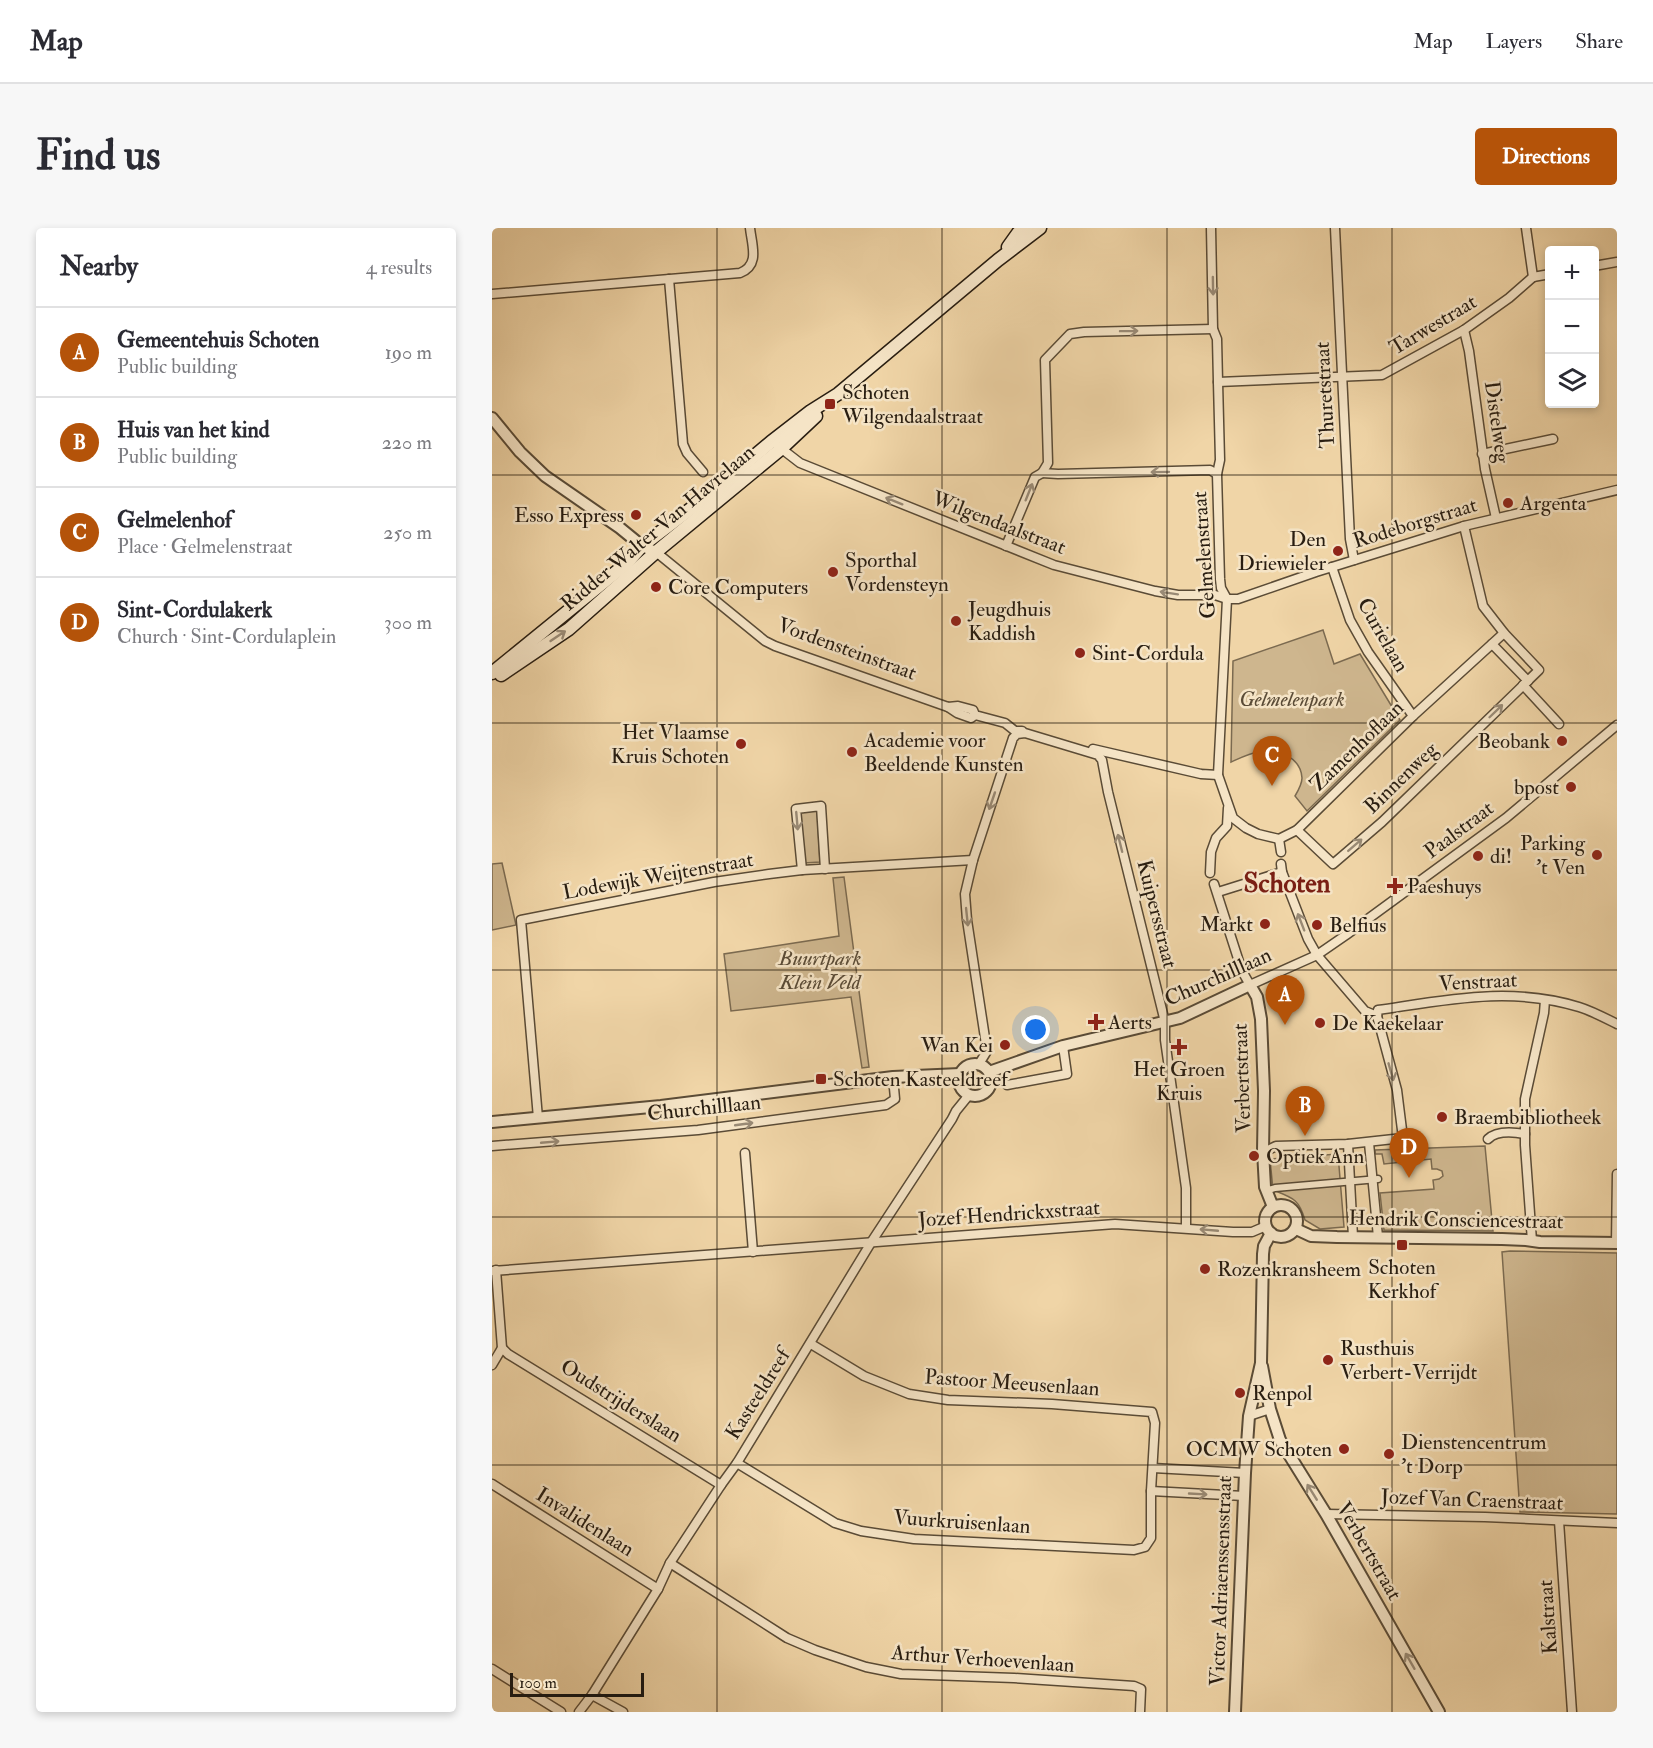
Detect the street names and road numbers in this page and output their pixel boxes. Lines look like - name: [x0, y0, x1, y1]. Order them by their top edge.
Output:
- street label: Tarwestraat: [1384, 288, 1482, 362]
- street label: Thuretstraat: [1309, 341, 1341, 449]
- street label: Distelweg: [1478, 379, 1516, 465]
- street label: Ridder Walter Van Havrelaan: [555, 439, 761, 617]
- street label: Wilgendaalstraat: [927, 485, 1070, 561]
- street label: Gelmelenstraat: [1186, 490, 1222, 620]
- street label: Rodeborgstraat: [1350, 491, 1481, 555]
- street label: Curielaan: [1351, 593, 1415, 677]
- street label: Vordensteinstraat: [774, 611, 920, 687]
- street label: Zamenhoflaan: [1304, 694, 1410, 798]
- street label: Binnenweg: [1358, 736, 1444, 820]
- street label: Paalstraat: [1419, 795, 1499, 865]
- street label: Lodewijk Weijtenstraat: [561, 846, 756, 906]
- street label: Kuipersstraat: [1130, 857, 1184, 971]
- street label: Churchilllaan: [1160, 941, 1276, 1013]
- street label: Venstraat: [1438, 966, 1518, 998]
- street label: Verbertstraat: [1227, 1023, 1257, 1133]
- street label: Churchilllaan: [646, 1089, 762, 1127]
- street label: Jozef Hendrickxstraat: [916, 1194, 1101, 1234]
- street label: Hendrik Consciencestraat: [1348, 1205, 1564, 1235]
- street label: Kasteeldreef: [719, 1341, 798, 1445]
- street label: Oudstrijderslaan: [555, 1353, 687, 1449]
- street label: Pastoor Meeusenlaan: [924, 1363, 1101, 1403]
- street label: Victor Adriaenssensstraat: [1204, 1475, 1238, 1687]
- street label: Invalidenlaan: [531, 1481, 639, 1563]
- street label: Jozef Van Craenstraat: [1379, 1483, 1564, 1517]
- street label: Verbertstraat: [1330, 1497, 1408, 1605]
- street label: Vuurkruisenlaan: [892, 1504, 1032, 1540]
- street label: Kalstraat: [1532, 1579, 1564, 1655]
- street label: Arthur Verhoevenlaan: [890, 1639, 1076, 1679]

